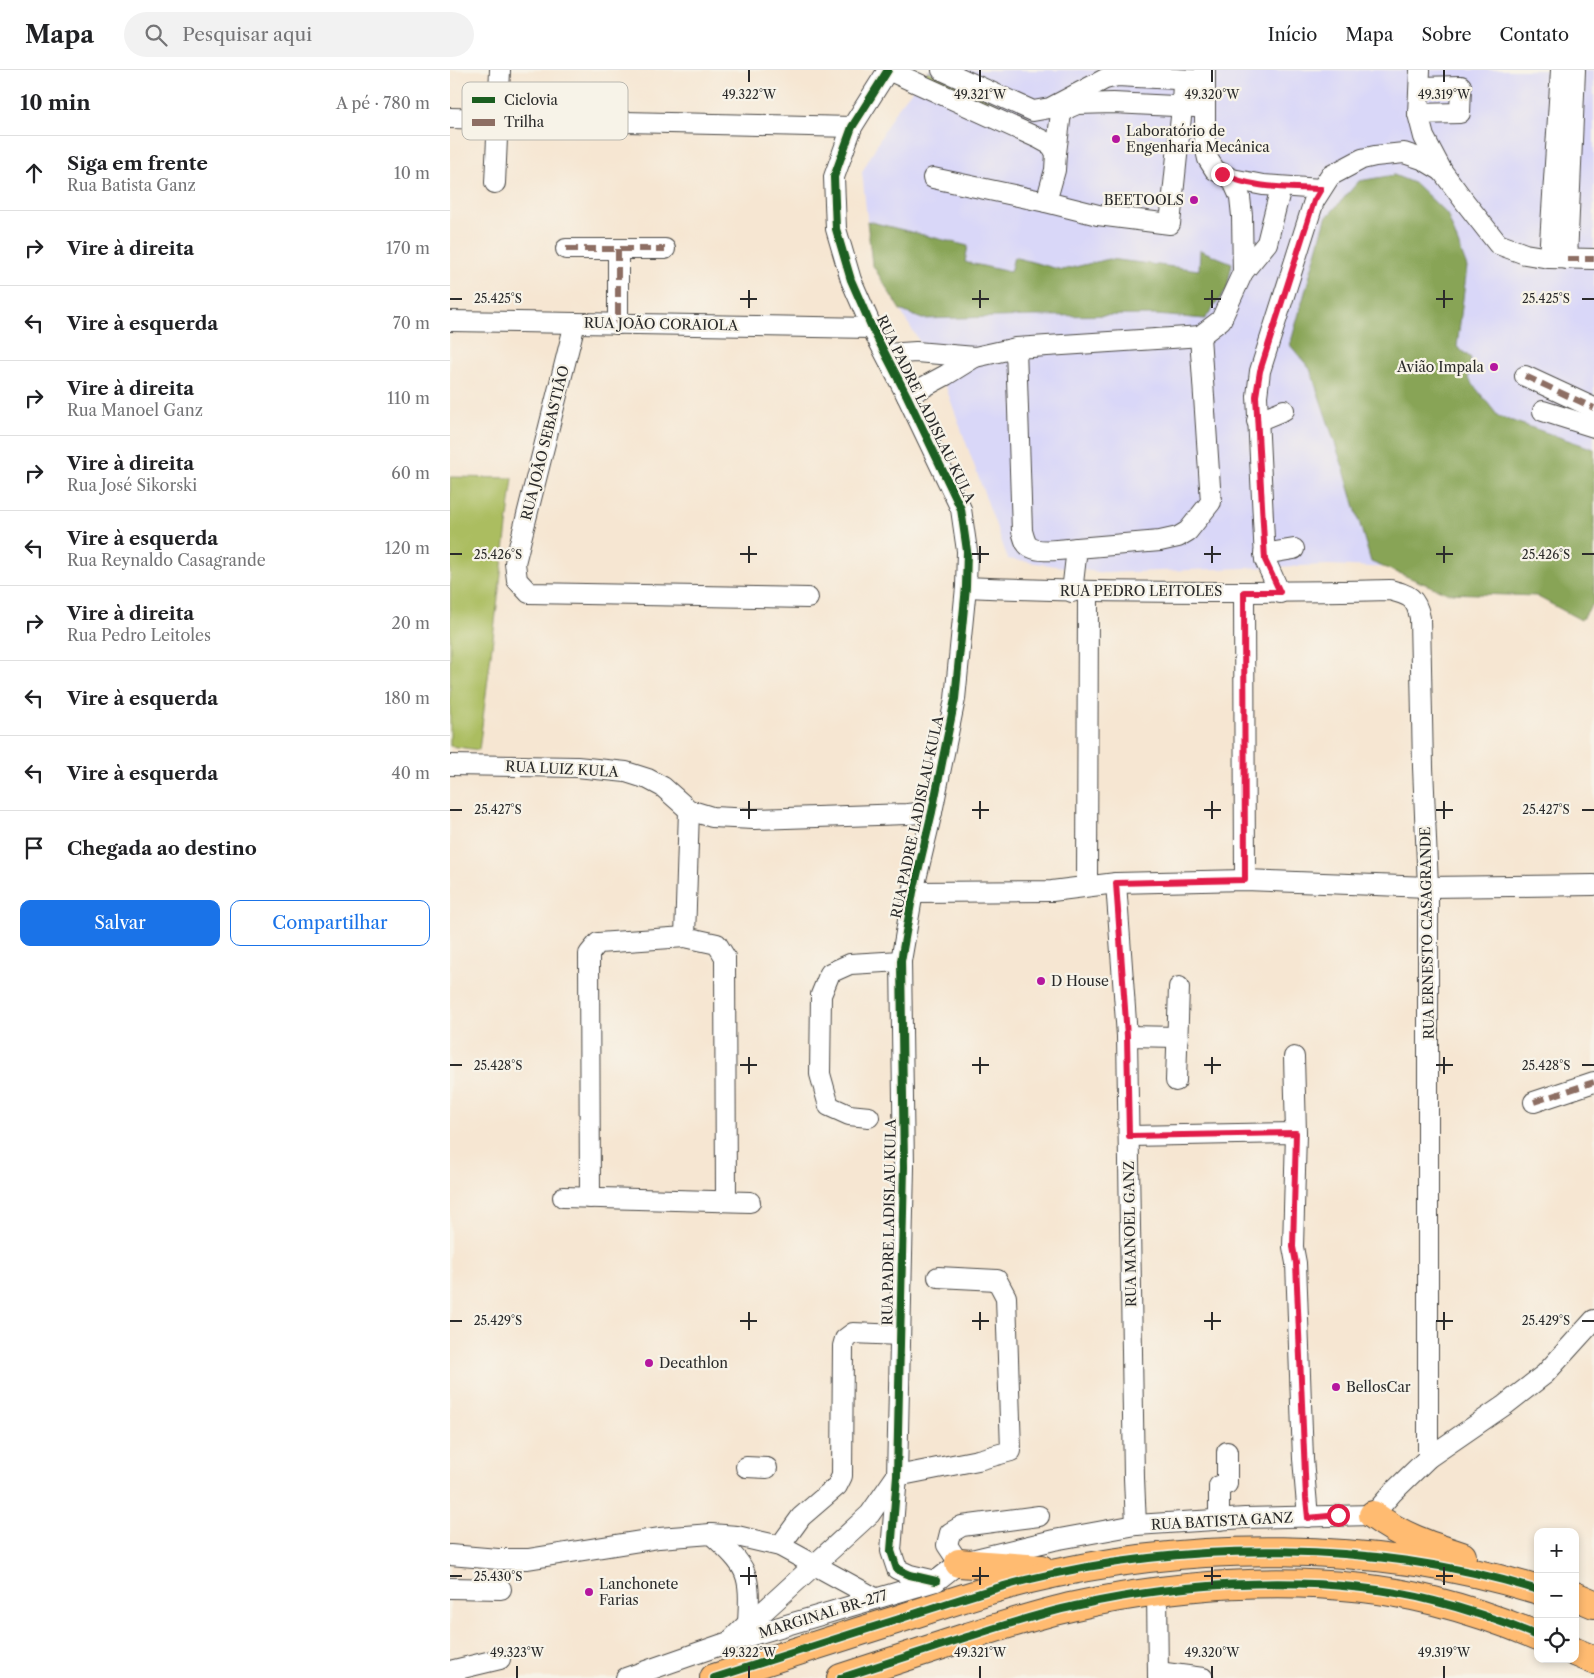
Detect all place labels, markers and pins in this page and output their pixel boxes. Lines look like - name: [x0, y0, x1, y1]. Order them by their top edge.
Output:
- place label: Laboratório de Engenharia Mecânica: [1126, 122, 1270, 156]
- marker: Laboratório de Engenharia Mecânica: [1110, 133, 1122, 145]
- place label: BEETOOLS: [1104, 191, 1184, 209]
- marker: BEETOOLS: [1188, 194, 1200, 206]
- place label: Avião Impala: [1396, 358, 1485, 376]
- marker: Avião Impala: [1488, 361, 1500, 373]
- place label: D House: [1051, 972, 1109, 990]
- marker: D House: [1035, 975, 1047, 987]
- place label: Decathlon: [659, 1354, 728, 1372]
- marker: Decathlon: [643, 1357, 655, 1369]
- place label: BellosCar: [1346, 1378, 1411, 1396]
- marker: BellosCar: [1330, 1381, 1342, 1393]
- place label: Lanchonete Farias: [599, 1575, 679, 1609]
- marker: Lanchonete Farias: [583, 1586, 595, 1598]

